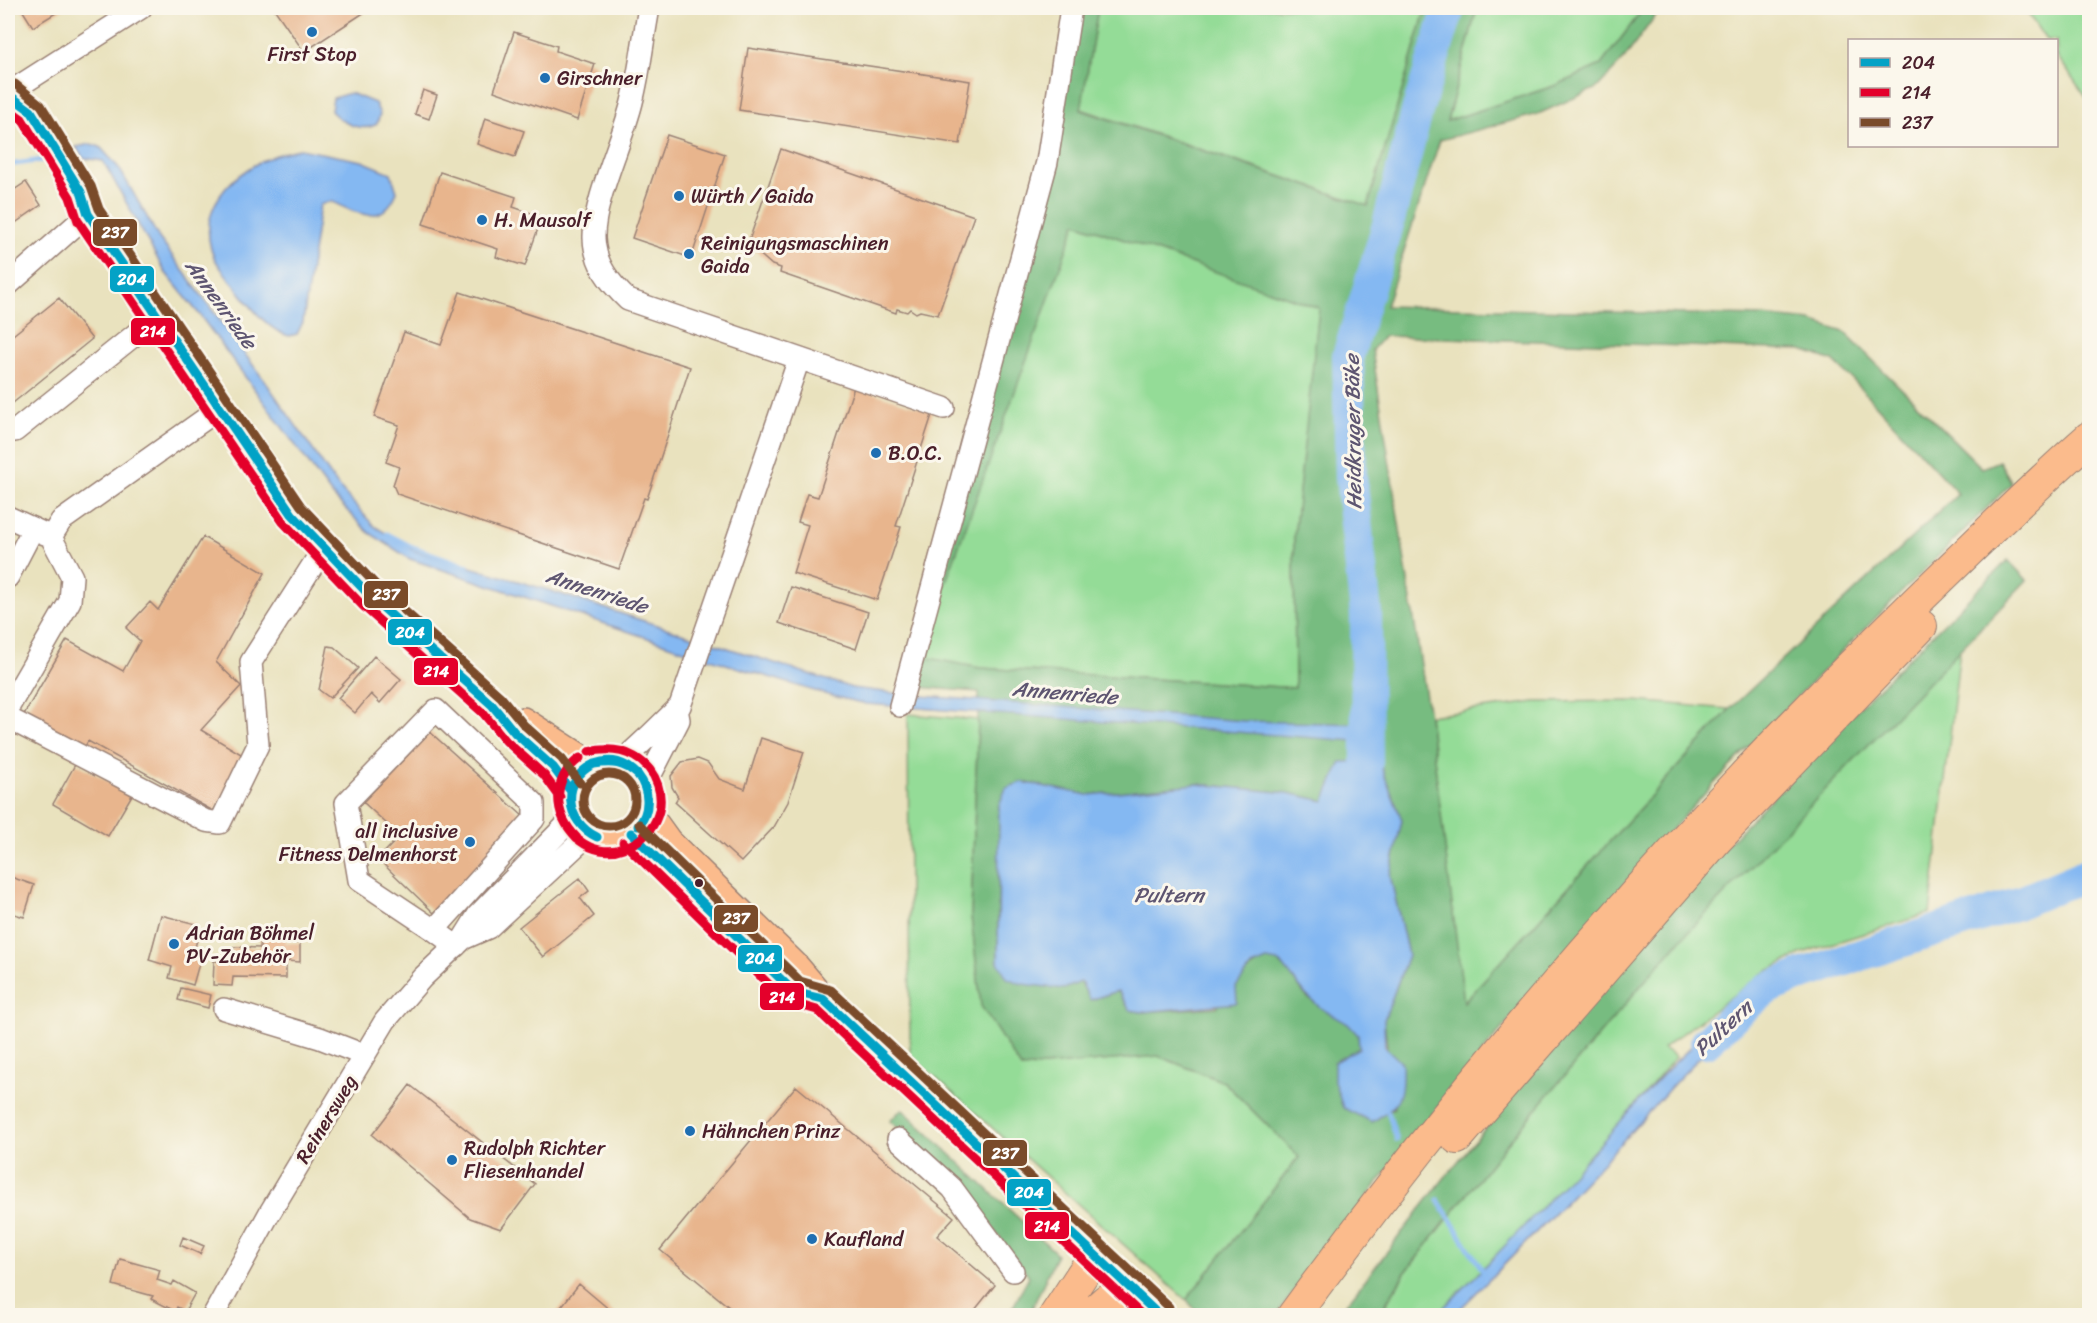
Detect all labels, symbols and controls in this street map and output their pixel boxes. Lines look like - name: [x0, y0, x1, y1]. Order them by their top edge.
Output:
- marker: First Stop: [305, 25, 319, 39]
- place label: First Stop: [267, 37, 357, 72]
- legend: [1848, 39, 2058, 147]
- text: 204: [1902, 47, 1935, 79]
- place label: Girschner: [557, 61, 643, 96]
- marker: Girschner: [538, 71, 552, 85]
- text: 214: [1902, 77, 1931, 109]
- text: 237: [1902, 107, 1934, 139]
- place label: Würth / Gaida: [691, 179, 813, 214]
- marker: Würth / Gaida: [672, 189, 686, 203]
- place label: H. Mausolf: [494, 203, 593, 238]
- marker: H. Mausolf: [475, 213, 489, 227]
- line badge: 237: [92, 218, 138, 247]
- text: 237: [100, 218, 130, 247]
- place label: Reinigungsmaschinen Gaida: [701, 226, 889, 284]
- marker: Reinigungsmaschinen Gaida: [682, 247, 696, 261]
- water label: Annenriede: [174, 250, 269, 359]
- line badge: 204: [109, 265, 155, 293]
- text: 204: [116, 265, 147, 294]
- line badge: 214: [130, 317, 176, 346]
- text: 214: [139, 317, 166, 346]
- water label: Heidkruger Bäke: [1333, 352, 1373, 510]
- place label: B.O.C.: [888, 436, 943, 471]
- marker: B.O.C.: [869, 446, 883, 460]
- water label: Annenriede: [540, 556, 655, 626]
- line badge: 237: [363, 580, 409, 609]
- text: 237: [371, 580, 401, 609]
- line badge: 204: [387, 618, 433, 646]
- text: 204: [394, 618, 425, 647]
- line badge: 214: [413, 657, 459, 686]
- text: 214: [422, 657, 449, 686]
- water label: Annenriede: [1010, 669, 1121, 717]
- place label: all inclusive Fitness Delmenhorst: [279, 814, 458, 872]
- marker: all inclusive Fitness Delmenhorst: [463, 835, 477, 849]
- water label: Pultern: [1134, 876, 1207, 914]
- unlabelled marker: [693, 877, 705, 889]
- line badge: 237: [713, 904, 759, 933]
- text: 237: [721, 904, 751, 933]
- place label: Adrian Böhmel PV-Zubehör: [185, 916, 314, 974]
- marker: Adrian Böhmel PV-Zubehör: [167, 937, 181, 951]
- line badge: 204: [737, 944, 783, 973]
- text: 204: [744, 944, 775, 973]
- line badge: 214: [759, 982, 805, 1011]
- text: 214: [768, 983, 795, 1012]
- water label: Pultern: [1684, 988, 1763, 1066]
- street label: Reinersweg: [286, 1068, 367, 1171]
- place label: Hähnchen Prinz: [702, 1114, 841, 1149]
- marker: Hähnchen Prinz: [683, 1124, 697, 1138]
- place label: Rudolph Richter Fliesenhandel: [464, 1131, 607, 1189]
- line badge: 237: [982, 1139, 1028, 1167]
- text: 237: [990, 1139, 1020, 1168]
- marker: Rudolph Richter Fliesenhandel: [445, 1153, 459, 1167]
- line badge: 204: [1006, 1178, 1052, 1207]
- text: 204: [1013, 1178, 1044, 1207]
- line badge: 214: [1024, 1211, 1070, 1240]
- text: 214: [1033, 1212, 1060, 1241]
- place label: Kaufland: [824, 1222, 904, 1257]
- marker: Kaufland: [805, 1232, 819, 1246]

